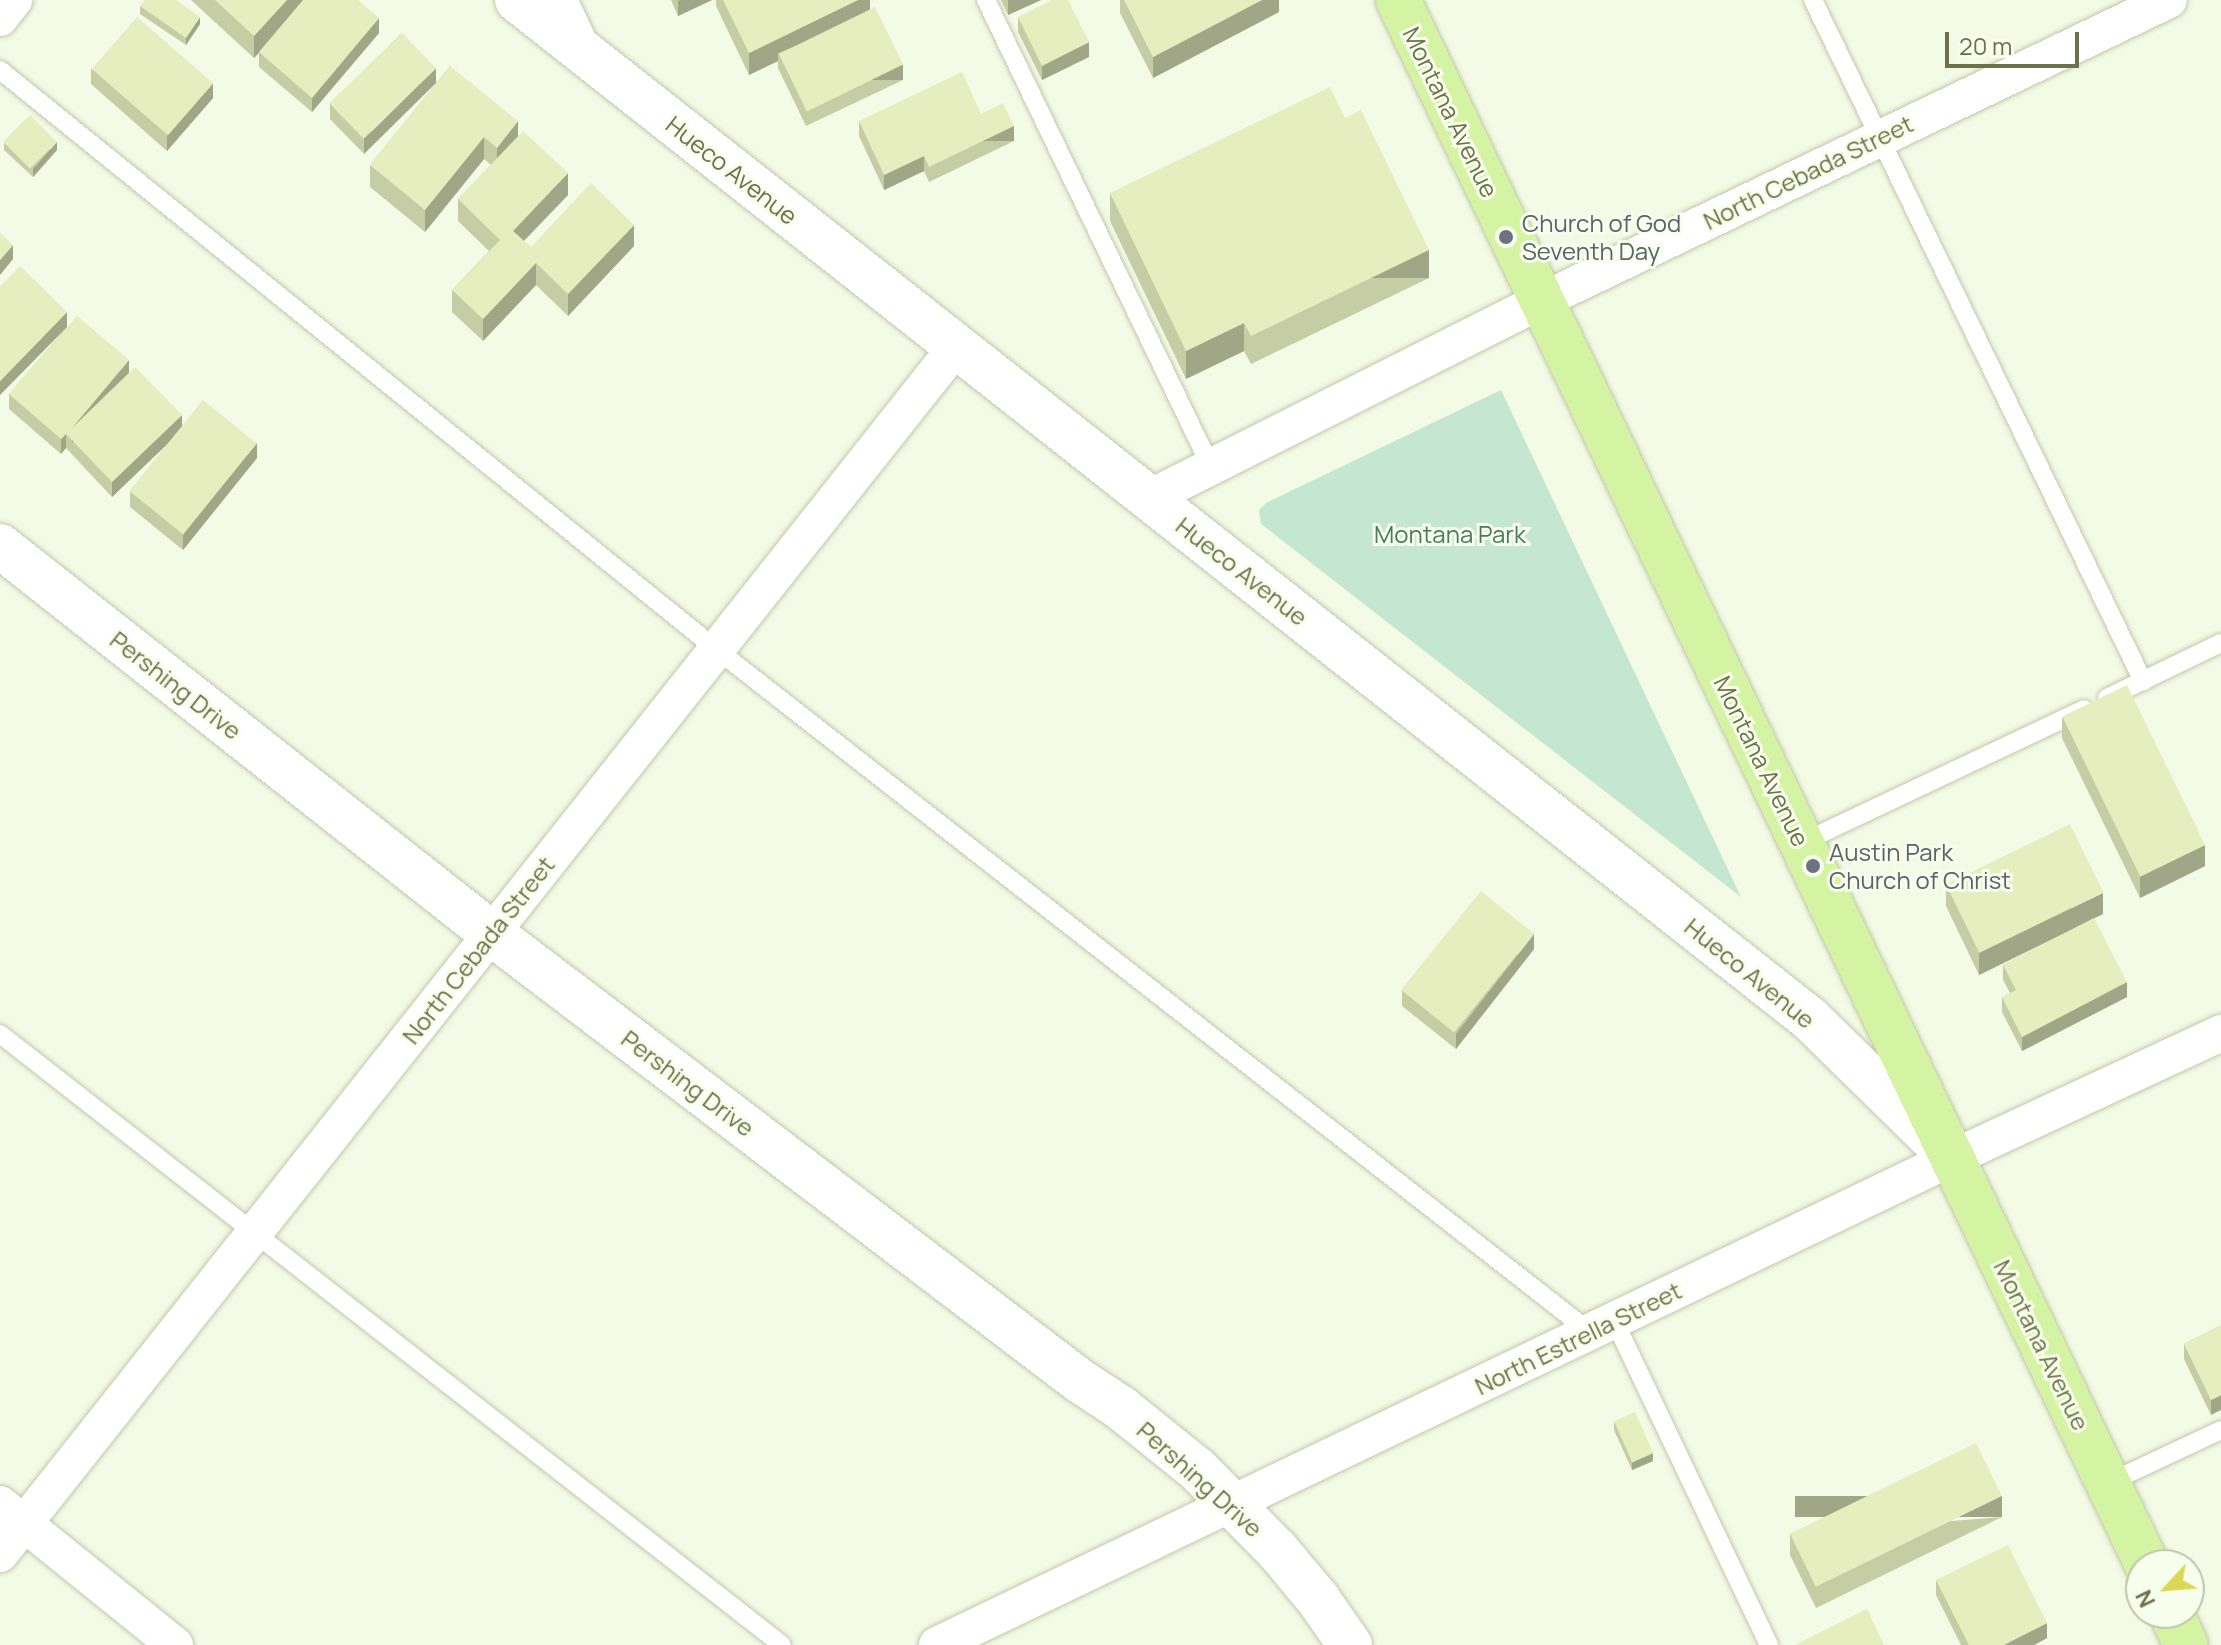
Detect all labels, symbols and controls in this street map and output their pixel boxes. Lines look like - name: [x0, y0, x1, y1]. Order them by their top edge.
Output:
- scale bar: [1949, 16, 2083, 66]
- street label: Montana Avenue: [1397, 22, 1505, 202]
- text: 20 m: [1959, 29, 2012, 62]
- street label: North Cebada Street: [1699, 109, 1917, 235]
- street label: Hueco Avenue: [661, 110, 803, 230]
- place label: Church of God Seventh Day: [1522, 209, 1681, 265]
- marker: Church of God Seventh Day: [1497, 228, 1515, 246]
- street label: Hueco Avenue: [1171, 511, 1313, 631]
- park label: Montana Park: [1374, 520, 1526, 548]
- street label: Pershing Drive: [105, 625, 247, 745]
- street label: Montana Avenue: [1708, 671, 1816, 851]
- place label: Austin Park Church of Christ: [1829, 838, 2011, 894]
- street label: North Cebada Street: [396, 851, 560, 1049]
- marker: Austin Park Church of Christ: [1804, 857, 1822, 875]
- street label: Hueco Avenue: [1679, 912, 1821, 1034]
- street label: Pershing Drive: [616, 1024, 760, 1142]
- street label: Montana Avenue: [1988, 1255, 2096, 1435]
- street label: North Estrella Street: [1470, 1275, 1686, 1401]
- street label: Pershing Drive: [1131, 1415, 1269, 1543]
- north arrow: [2125, 1549, 2205, 1629]
- text: N: [2128, 1585, 2162, 1612]

